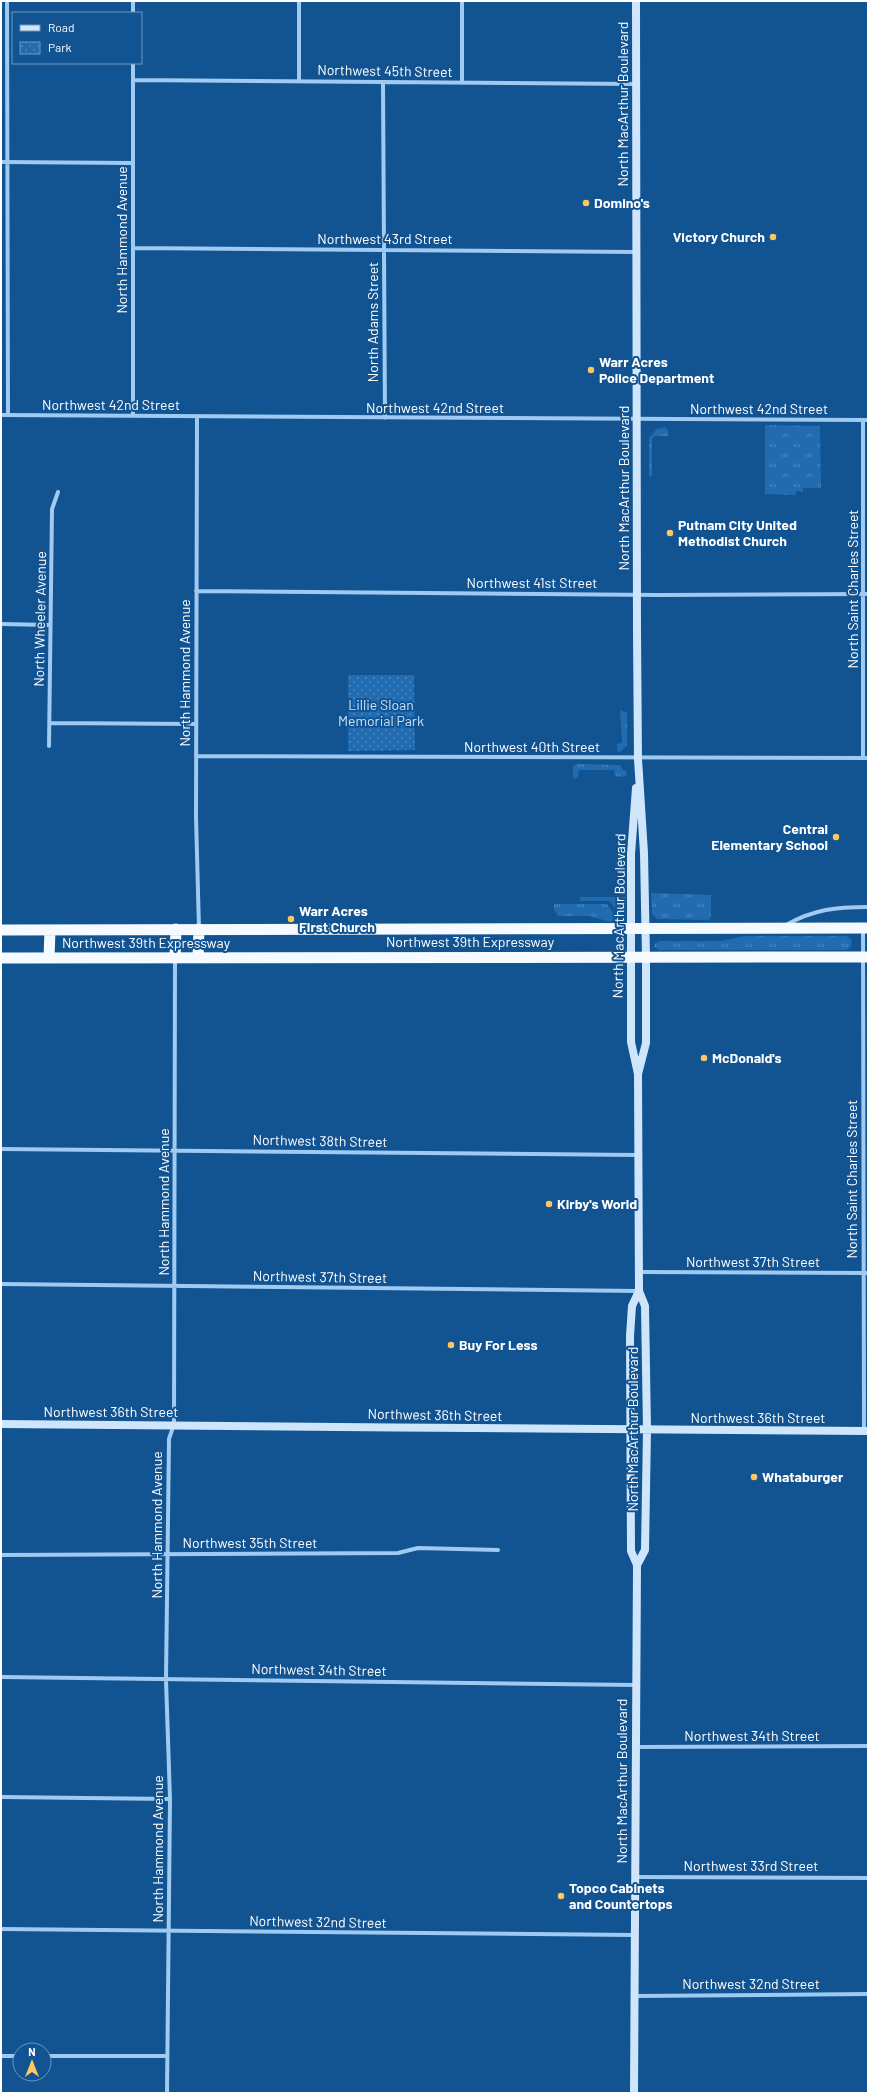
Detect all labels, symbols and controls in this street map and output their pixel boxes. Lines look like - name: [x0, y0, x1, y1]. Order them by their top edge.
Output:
- legend: [12, 12, 142, 64]
- text: Road: [48, 20, 75, 34]
- street label: North MacArthur Boulevard: [614, 22, 631, 186]
- text: Park: [48, 40, 72, 54]
- street label: Northwest 45th Street: [317, 61, 453, 80]
- street label: North Hammond Avenue: [113, 166, 130, 314]
- place label: Domino's: [594, 194, 650, 211]
- marker: Domino's: [581, 198, 591, 208]
- place label: Victory Church: [673, 228, 765, 245]
- street label: Northwest 43rd Street: [317, 230, 453, 247]
- marker: Victory Church: [768, 232, 778, 242]
- street label: North Adams Street: [364, 262, 381, 382]
- place label: Warr Acres Police Department: [599, 353, 714, 386]
- marker: Warr Acres Police Department: [586, 365, 596, 375]
- street label: Northwest 42nd Street: [42, 396, 180, 413]
- street label: Northwest 42nd Street: [366, 399, 504, 416]
- street label: Northwest 42nd Street: [690, 400, 828, 417]
- street label: North MacArthur Boulevard: [615, 406, 632, 570]
- street label: North Saint Charles Street: [844, 510, 861, 668]
- place label: Putnam City United Methodist Church: [678, 516, 797, 549]
- marker: Putnam City United Methodist Church: [665, 528, 675, 538]
- street label: North Wheeler Avenue: [30, 551, 49, 687]
- street label: Northwest 41st Street: [467, 574, 597, 591]
- street label: North Hammond Avenue: [176, 599, 193, 747]
- park label: Lillie Sloan Memorial Park: [338, 696, 424, 729]
- street label: Northwest 40th Street: [464, 738, 600, 755]
- place label: Central Elementary School: [711, 820, 828, 853]
- marker: Central Elementary School: [831, 832, 841, 842]
- street label: North MacArthur Boulevard: [609, 833, 628, 999]
- place label: Warr Acres First Church: [299, 902, 375, 935]
- marker: Warr Acres First Church: [286, 914, 296, 924]
- street label: Northwest 39th Expressway: [386, 933, 555, 950]
- street label: Northwest 39th Expressway: [62, 934, 231, 951]
- place label: McDonald's: [712, 1049, 781, 1066]
- marker: McDonald's: [699, 1053, 709, 1063]
- street label: North Saint Charles Street: [843, 1100, 860, 1258]
- street label: North Hammond Avenue: [155, 1128, 172, 1276]
- street label: Northwest 38th Street: [252, 1131, 388, 1150]
- place label: Kirby's World: [557, 1195, 637, 1212]
- marker: Kirby's World: [544, 1199, 554, 1209]
- street label: Northwest 37th Street: [686, 1253, 820, 1270]
- street label: Northwest 37th Street: [253, 1267, 387, 1286]
- place label: Buy For Less: [459, 1336, 538, 1353]
- marker: Buy For Less: [446, 1340, 456, 1350]
- street label: North MacArthur Boulevard: [624, 1347, 641, 1511]
- street label: Northwest 36th Street: [44, 1403, 178, 1420]
- street label: Northwest 36th Street: [367, 1405, 503, 1424]
- street label: Northwest 36th Street: [691, 1409, 825, 1426]
- street label: North Hammond Avenue: [148, 1451, 165, 1599]
- place label: Whataburger: [762, 1468, 844, 1485]
- marker: Whataburger: [749, 1472, 759, 1482]
- street label: Northwest 35th Street: [183, 1534, 317, 1551]
- street label: Northwest 34th Street: [251, 1660, 387, 1679]
- street label: North MacArthur Boulevard: [613, 1699, 630, 1863]
- street label: Northwest 34th Street: [684, 1727, 820, 1744]
- street label: North Hammond Avenue: [149, 1775, 166, 1923]
- street label: Northwest 33rd Street: [684, 1857, 818, 1874]
- place label: Topco Cabinets and Countertops: [569, 1879, 673, 1912]
- marker: Topco Cabinets and Countertops: [556, 1891, 566, 1901]
- street label: Northwest 32nd Street: [249, 1912, 387, 1931]
- street label: Northwest 32nd Street: [682, 1975, 820, 1992]
- north arrow: [12, 2042, 52, 2082]
- text: N: [28, 2045, 36, 2058]

